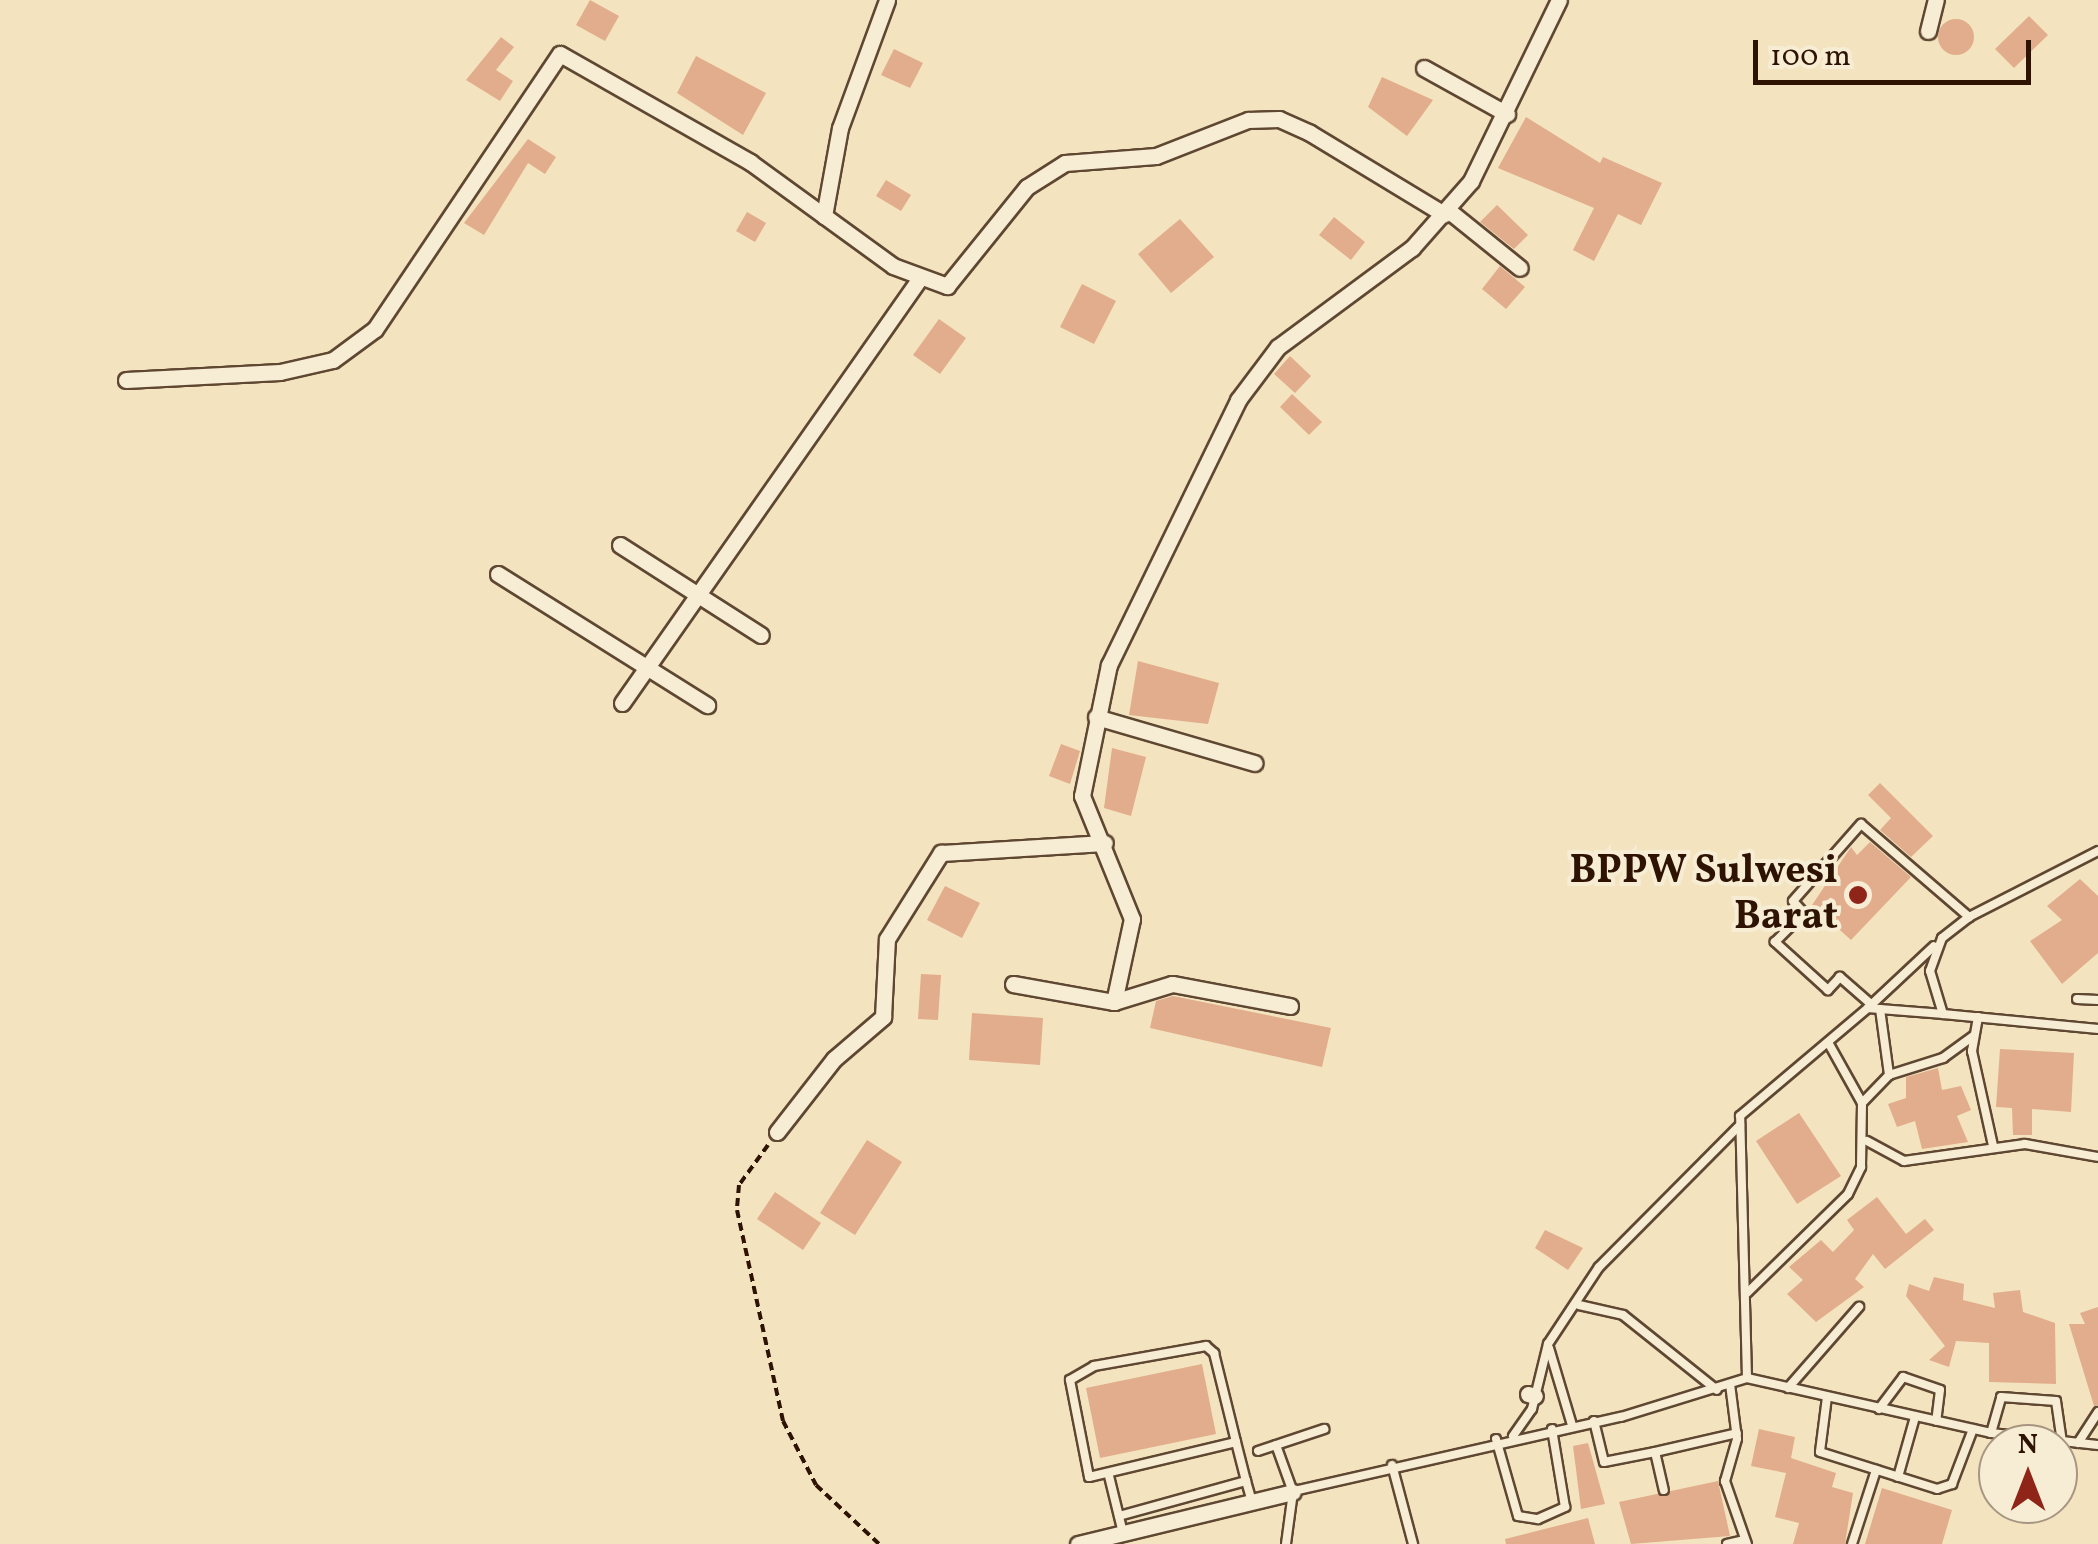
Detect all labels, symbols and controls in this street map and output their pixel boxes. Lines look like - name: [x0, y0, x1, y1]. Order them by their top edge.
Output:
- scale bar: [1758, 20, 2036, 82]
- text: 100 m: [1770, 36, 1851, 78]
- place label: BPPW Sulwesi Barat: [1569, 848, 1838, 942]
- marker: BPPW Sulwesi Barat: [1847, 884, 1869, 906]
- north arrow: [1978, 1424, 2078, 1524]
- text: N: [2018, 1426, 2038, 1465]

